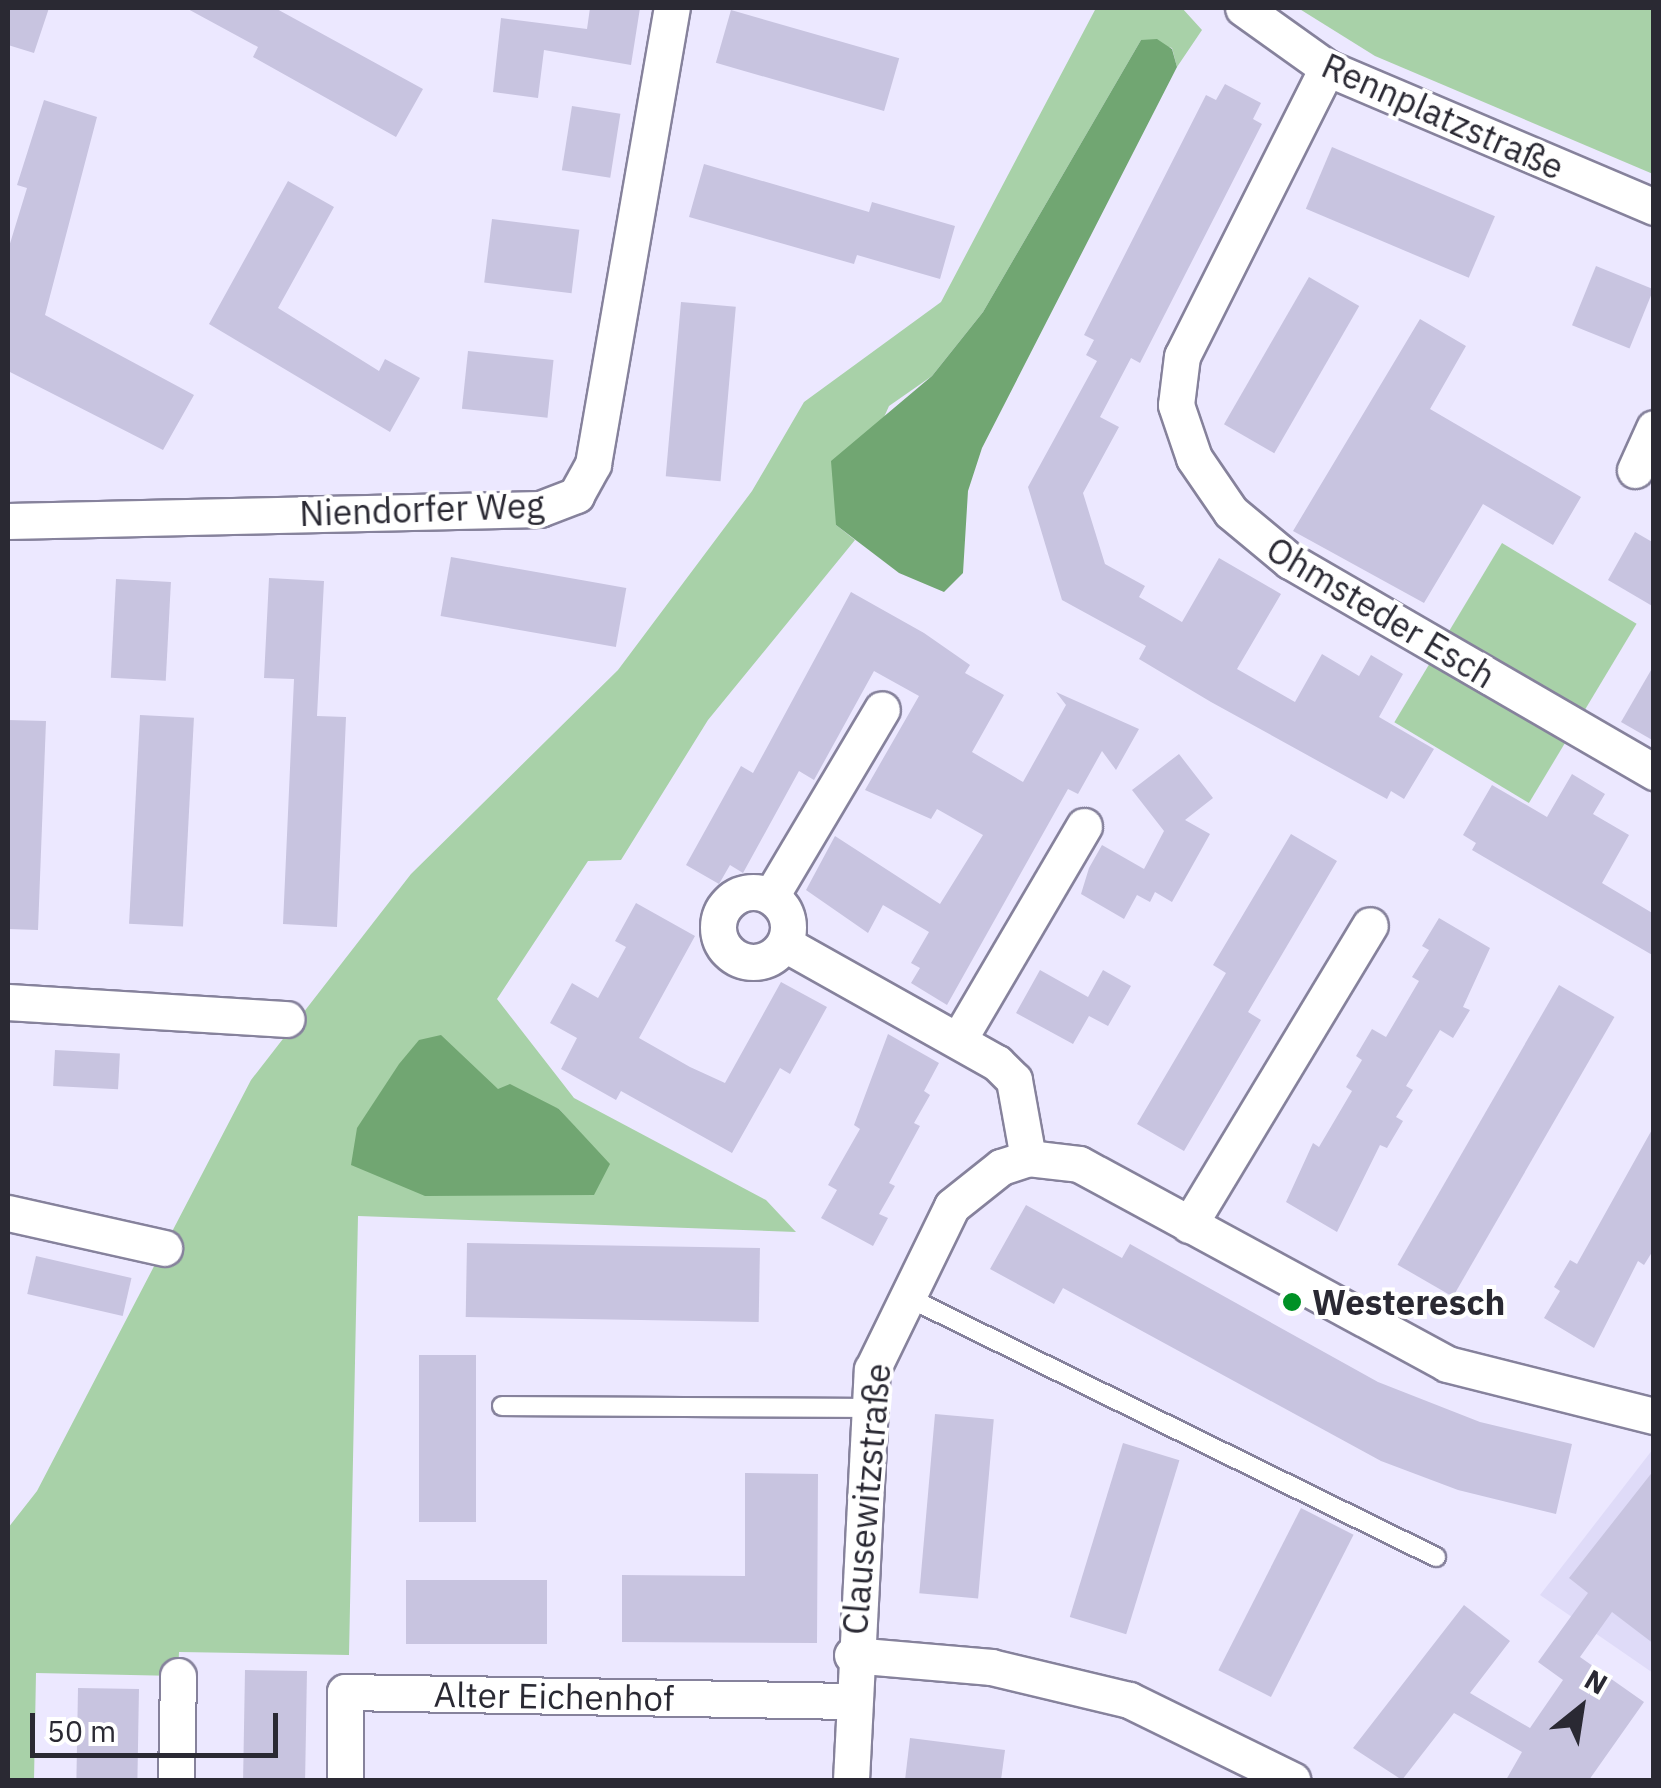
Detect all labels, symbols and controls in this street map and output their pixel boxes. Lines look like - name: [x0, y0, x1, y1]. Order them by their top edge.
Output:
- street label: Rennplatzstraße: [1316, 44, 1570, 188]
- street label: Niendorfer Weg: [299, 484, 545, 534]
- street label: Ohmsteder Esch: [1259, 527, 1503, 697]
- place label: Westeresch: [1312, 1281, 1505, 1323]
- marker: Westeresch: [1281, 1291, 1303, 1313]
- street label: Clausewitzstraße: [833, 1362, 899, 1636]
- north arrow: [1531, 1658, 1631, 1758]
- text: N: [1578, 1660, 1614, 1703]
- street label: Alter Eichenhof: [433, 1673, 675, 1719]
- scale bar: [35, 1693, 282, 1755]
- text: 50 m: [47, 1711, 116, 1750]

